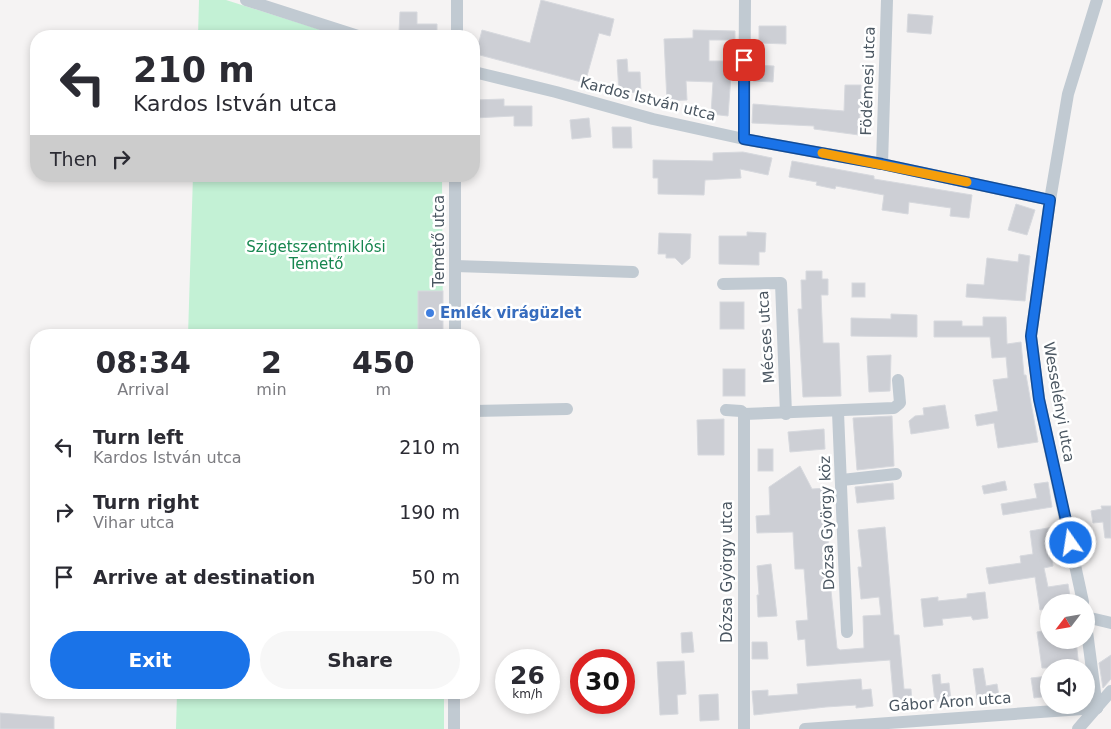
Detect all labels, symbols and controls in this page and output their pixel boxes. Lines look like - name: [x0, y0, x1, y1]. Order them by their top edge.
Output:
- street label: Födémesi utca: [857, 26, 879, 136]
- pin: [723, 39, 765, 81]
- icon: arrive: [730, 46, 758, 74]
- icon: left: [50, 50, 115, 115]
- text: 210 m: [133, 50, 255, 90]
- street label: Kardos István utca: [578, 73, 718, 125]
- text: Kardos István utca: [133, 91, 337, 116]
- icon: right: [107, 145, 135, 173]
- text: Then: [50, 148, 97, 170]
- street label: Temető utca: [430, 195, 448, 288]
- park label: Szigetszentmiklósi Temető: [246, 238, 386, 273]
- street label: Mécses utca: [754, 290, 778, 384]
- place label: Emlék virágüzlet: [440, 304, 581, 322]
- marker: Emlék virágüzlet: [424, 307, 436, 319]
- street label: Wesselényi utca: [1040, 341, 1078, 463]
- text: 08:34: [95, 345, 191, 380]
- text: 2: [261, 345, 282, 380]
- text: 450: [352, 345, 415, 380]
- text: Arrival: [117, 380, 169, 399]
- text: min: [256, 380, 287, 399]
- text: m: [375, 380, 391, 399]
- text: Turn left: [93, 426, 184, 448]
- icon: left: [50, 433, 78, 461]
- text: 210 m: [399, 436, 460, 458]
- text: Kardos István utca: [93, 448, 242, 467]
- street label: Dózsa György köz: [816, 455, 838, 590]
- text: Turn right: [93, 491, 199, 513]
- icon: right: [50, 498, 78, 526]
- text: 190 m: [399, 501, 460, 523]
- street label: Dózsa György utca: [718, 501, 736, 643]
- text: Vihar utca: [93, 513, 175, 532]
- position arrow: [1044, 516, 1096, 568]
- icon: arrive: [50, 563, 78, 591]
- text: Arrive at destination: [93, 566, 315, 588]
- text: 50 m: [411, 566, 460, 588]
- north arrow: [1040, 594, 1095, 649]
- map controls: [1040, 594, 1095, 714]
- button: Exit: [50, 631, 250, 689]
- button: Share: [260, 631, 460, 689]
- speed limit sign: 30: [570, 649, 635, 714]
- button: sound: [1040, 659, 1095, 714]
- text: 26: [510, 661, 545, 690]
- text: km/h: [512, 687, 543, 701]
- street label: Gábor Áron utca: [888, 688, 1012, 715]

